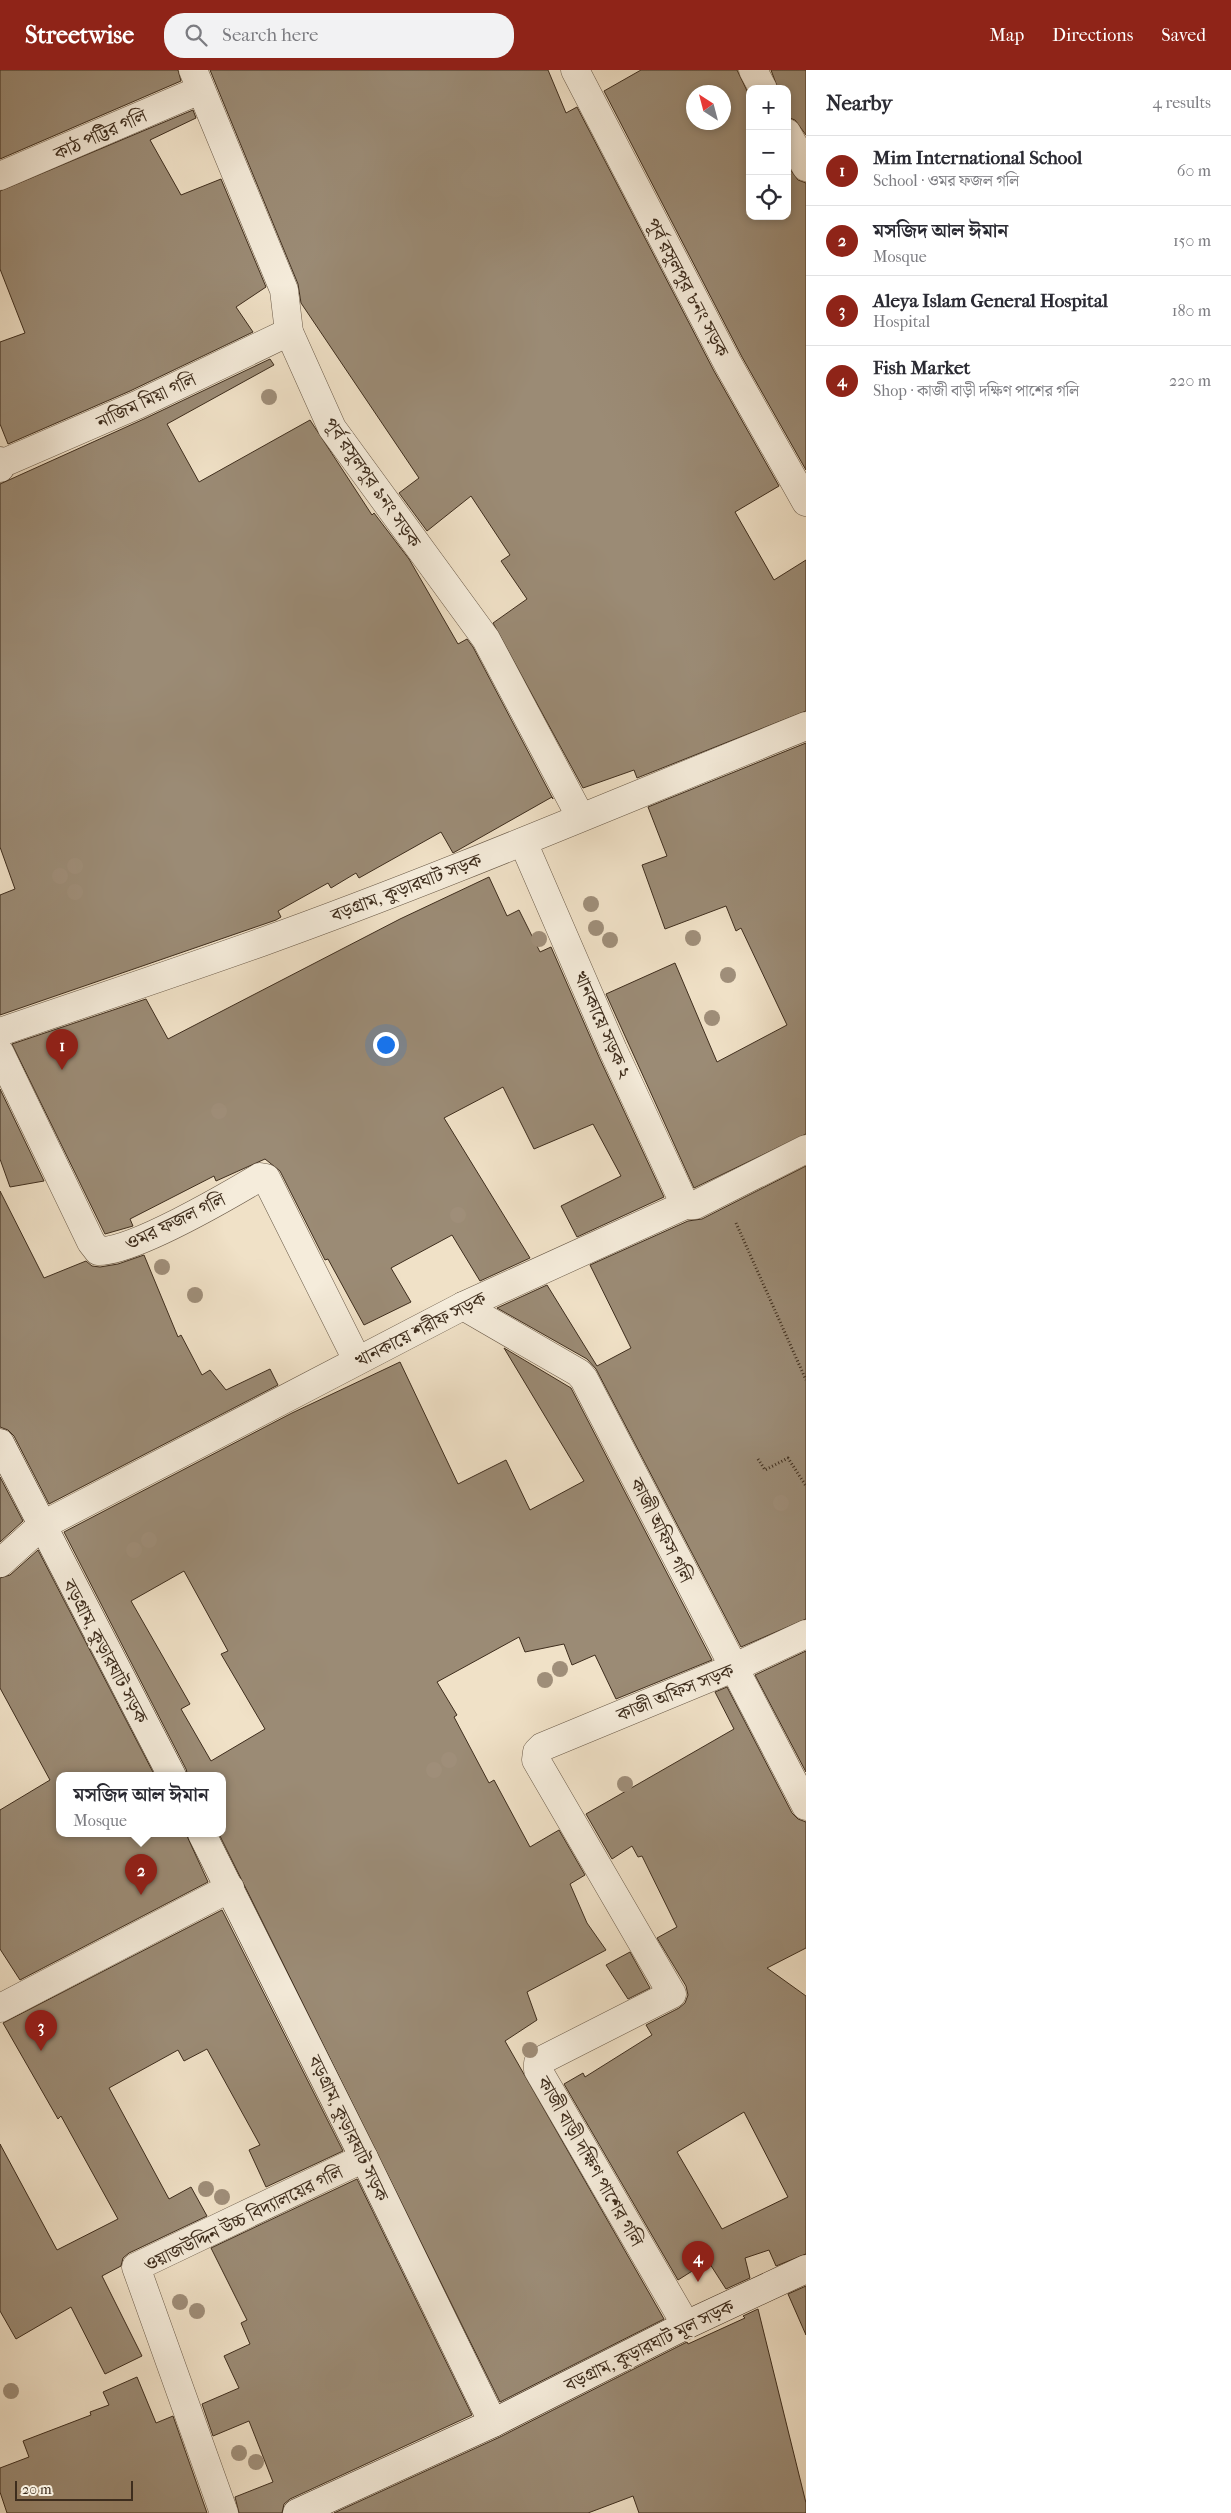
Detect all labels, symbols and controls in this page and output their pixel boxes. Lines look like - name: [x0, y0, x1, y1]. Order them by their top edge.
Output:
- search box: [164, 13, 514, 58]
- text: Streetwise: [25, 21, 134, 49]
- icon: search: [182, 21, 210, 49]
- text: Search here: [222, 24, 318, 46]
- text: Map: [990, 25, 1024, 46]
- text: Directions: [1052, 25, 1133, 46]
- text: Saved: [1161, 25, 1206, 46]
- north arrow: [686, 85, 731, 130]
- map controls: [746, 85, 791, 220]
- button: +: [746, 85, 791, 130]
- text: Nearby: [826, 91, 892, 115]
- text: 4 results: [1153, 93, 1211, 112]
- street label: কাঠ পট্টির গলি: [49, 103, 151, 166]
- button: −: [746, 130, 791, 175]
- text: Mim International School: [873, 147, 1082, 169]
- text: 1: [839, 161, 845, 180]
- text: 60 m: [1177, 161, 1211, 180]
- text: School · ওমর ফজল গলি: [873, 171, 1019, 190]
- button: locate: [746, 175, 791, 220]
- street label: পূর্ব রসুলপুর ৮নং সড়ক: [641, 214, 733, 361]
- text: মসজিদ আল ঈমান: [873, 220, 1008, 242]
- text: 2: [838, 231, 846, 250]
- text: 150 m: [1173, 231, 1211, 250]
- text: Mosque: [873, 247, 927, 266]
- text: Aleya Islam General Hospital: [873, 290, 1108, 312]
- text: 3: [839, 301, 845, 320]
- text: 180 m: [1172, 301, 1211, 320]
- text: Hospital: [873, 312, 930, 331]
- text: Fish Market: [873, 357, 970, 379]
- street label: নাজিম মিয়া গলি: [92, 367, 201, 434]
- text: 4: [837, 371, 847, 390]
- text: 220 m: [1169, 371, 1211, 390]
- text: Shop · কাজী বাড়ী দক্ষিণ পাশের গলি: [873, 381, 1079, 400]
- street label: পূর্ব রসুলপুর ৯নং সড়ক: [319, 413, 426, 552]
- street label: বড়গ্রাম, কুড়ারঘাট সড়ক: [327, 848, 486, 928]
- street label: খানকায়ে সড়ক ২: [569, 968, 636, 1082]
- pin: 1: [46, 1029, 78, 1070]
- your location: [373, 1032, 399, 1058]
- street label: ওমর ফজল গলি: [121, 1187, 230, 1256]
- street label: খানকায়ে শরীফ সড়ক: [351, 1286, 490, 1372]
- street label: কাজী অফিস গলি: [625, 1473, 698, 1588]
- street label: বড়গ্রাম, কুড়ারঘাট সড়ক: [57, 1575, 153, 1728]
- street label: কাজী অফিস সড়ক: [612, 1658, 738, 1727]
- popup: [56, 1772, 226, 1837]
- text: মসজিদ আল ঈমান: [73, 1784, 209, 1806]
- text: Mosque: [73, 1811, 127, 1830]
- pin: 2: [125, 1854, 157, 1895]
- pin: 3: [25, 2010, 57, 2051]
- street label: বড়গ্রাম, কুড়ারঘাট সড়ক: [302, 2051, 394, 2206]
- street label: কাজী বাড়ী দক্ষিণ পাশের গলি: [532, 2071, 649, 2251]
- street label: ওয়াজউদ্দিন উচ্চ বিদ্যালয়ের গলি: [140, 2160, 348, 2277]
- pin: 4: [682, 2241, 714, 2282]
- street label: বড়গ্রাম, কুড়ারঘাট মূল সড়ক: [560, 2294, 738, 2397]
- scale bar: [15, 2478, 132, 2501]
- text: 20 m: [22, 2481, 52, 2498]

